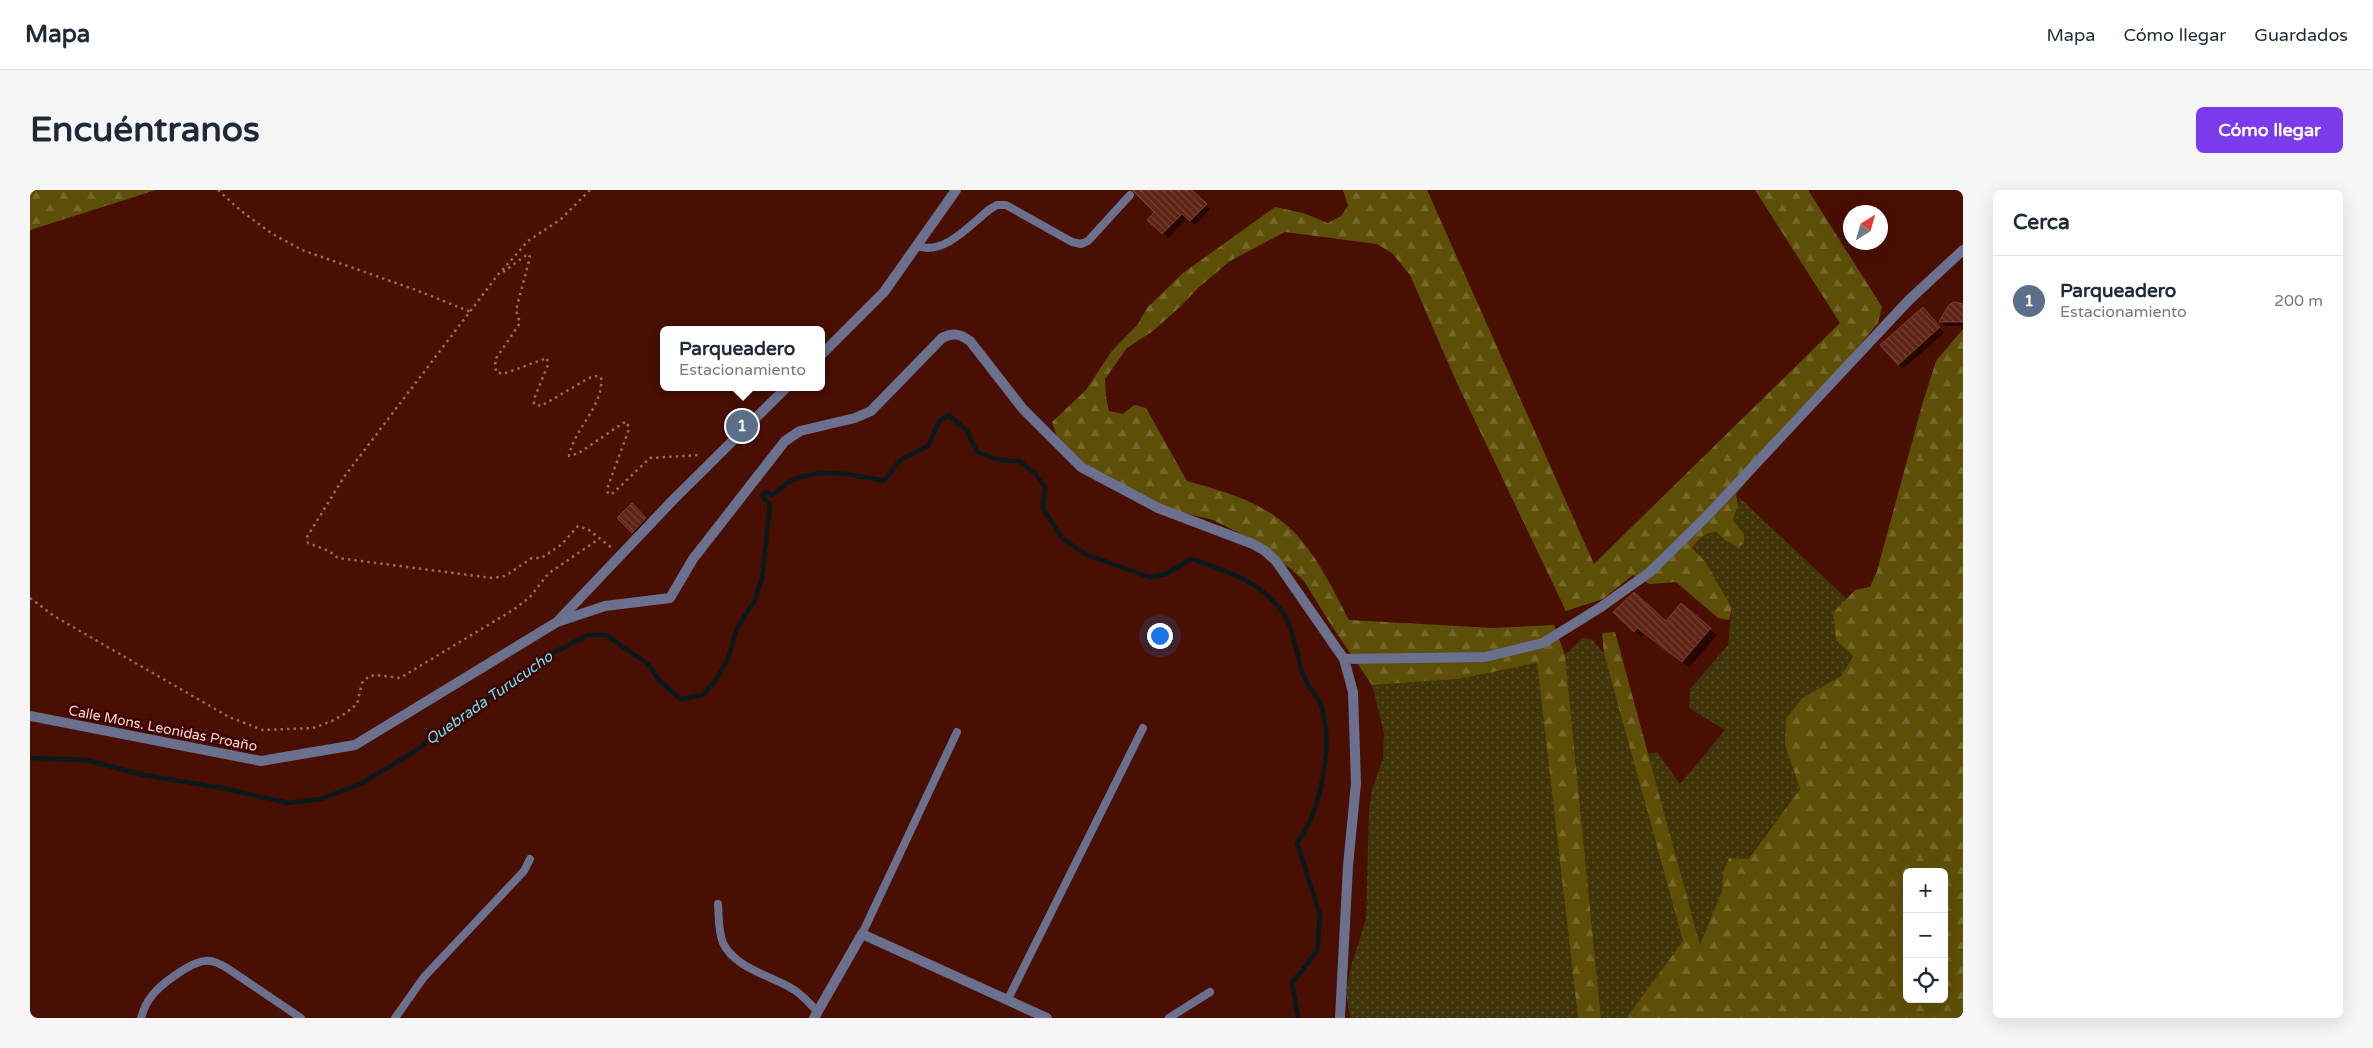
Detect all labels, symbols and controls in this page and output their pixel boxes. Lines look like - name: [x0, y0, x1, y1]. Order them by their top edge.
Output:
- text: Mapa: [25, 20, 90, 49]
- text: Mapa: [2046, 24, 2095, 46]
- text: Cómo llegar: [2123, 24, 2226, 46]
- text: Guardados: [2254, 24, 2348, 46]
- button: Cómo llegar: [2196, 107, 2343, 153]
- text: Encuéntranos: [30, 109, 260, 151]
- north arrow: [1843, 205, 1888, 250]
- text: Cerca: [2013, 210, 2070, 235]
- text: Parqueadero: [2060, 280, 2176, 302]
- text: 1: [2024, 291, 2034, 311]
- text: 200 m: [2274, 291, 2323, 311]
- text: Estacionamiento: [2060, 302, 2187, 322]
- popup: [660, 326, 825, 391]
- text: Parqueadero: [679, 338, 795, 360]
- text: Estacionamiento: [679, 360, 806, 380]
- pin: 1: [726, 407, 758, 445]
- your location: [1147, 623, 1173, 649]
- water label: Quebrada Turucucho: [422, 647, 557, 749]
- street label: Calle Mons. Leonidas Proaño: [67, 702, 259, 755]
- map controls: [1903, 868, 1948, 1003]
- button: +: [1903, 868, 1948, 913]
- button: −: [1903, 913, 1948, 958]
- button: locate: [1903, 958, 1948, 1003]

